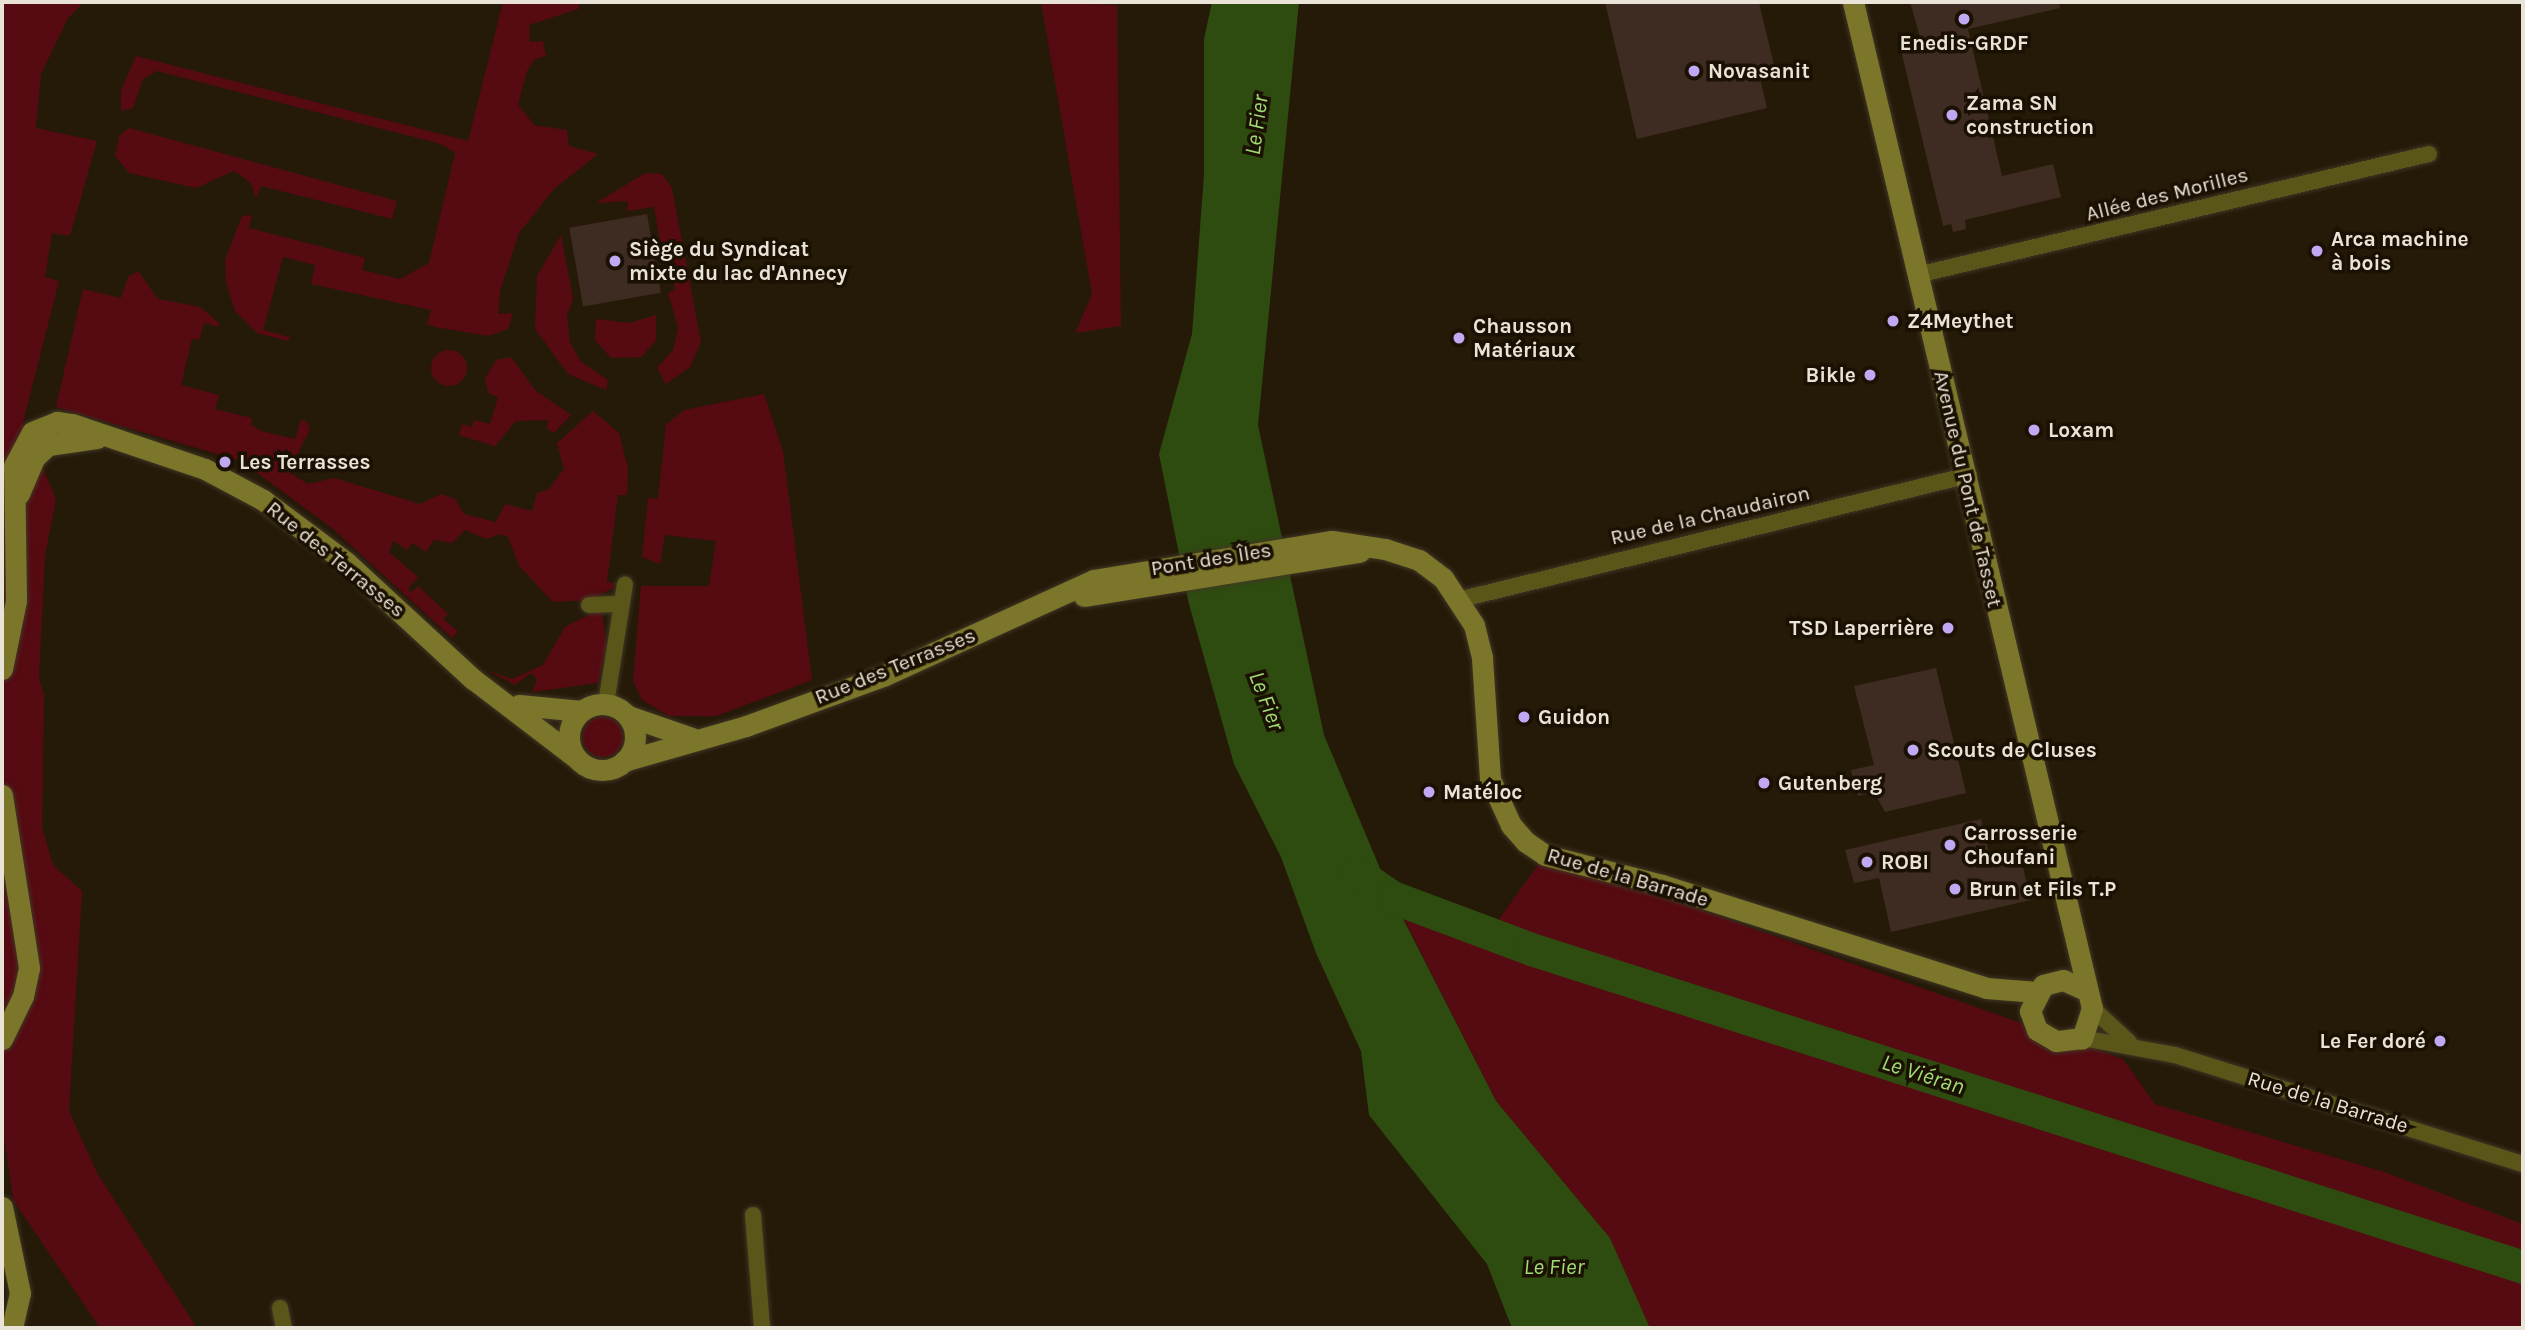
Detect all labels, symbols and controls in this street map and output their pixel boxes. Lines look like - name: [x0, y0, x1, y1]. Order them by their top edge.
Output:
- marker: Enedis-GRDF: [1956, 11, 1972, 27]
- place label: Enedis-GRDF: [1900, 30, 2028, 56]
- place label: Novasanit: [1708, 58, 1810, 84]
- marker: Novasanit: [1686, 63, 1702, 79]
- place label: Zama SN construction: [1966, 90, 2094, 140]
- water label: Le Fier: [1239, 93, 1275, 157]
- marker: Zama SN construction: [1944, 107, 1960, 123]
- street label: Allée des Morilles: [2083, 162, 2251, 226]
- place label: Arca machine à bois: [2331, 226, 2469, 276]
- place label: Siège du Syndicat mixte du lac d'Annecy: [629, 236, 847, 286]
- marker: Arca machine à bois: [2309, 243, 2325, 259]
- marker: Siège du Syndicat mixte du lac d'Annecy: [607, 253, 623, 269]
- place label: Z4Meythet: [1907, 308, 2014, 334]
- place label: Chausson Matériaux: [1473, 313, 1575, 363]
- marker: Z4Meythet: [1885, 313, 1901, 329]
- marker: Chausson Matériaux: [1451, 330, 1467, 346]
- place label: Bikle: [1806, 362, 1856, 388]
- marker: Bikle: [1862, 367, 1878, 383]
- street label: Avenue du Pont de Tasset: [1928, 368, 2008, 610]
- place label: Loxam: [2048, 417, 2114, 443]
- marker: Loxam: [2026, 422, 2042, 438]
- place label: Les Terrasses: [239, 449, 371, 475]
- marker: Les Terrasses: [217, 454, 233, 470]
- street label: Rue de la Chaudairon: [1608, 480, 1812, 550]
- street label: Rue des Terrasses: [262, 495, 410, 623]
- street label: Pont des Îles: [1149, 537, 1273, 581]
- place label: TSD Laperrière: [1789, 615, 1934, 641]
- marker: TSD Laperrière: [1940, 620, 1956, 636]
- street label: Rue des Terrasses: [811, 622, 979, 710]
- water label: Le Fier: [1242, 668, 1290, 734]
- place label: Guidon: [1538, 704, 1610, 730]
- marker: Guidon: [1516, 709, 1532, 725]
- place label: Scouts de Cluses: [1927, 737, 2097, 763]
- marker: Scouts de Cluses: [1905, 742, 1921, 758]
- place label: Gutenberg: [1778, 770, 1882, 796]
- marker: Gutenberg: [1756, 775, 1772, 791]
- place label: Matéloc: [1443, 779, 1522, 805]
- marker: Matéloc: [1421, 784, 1437, 800]
- place label: Carrosserie Choufani: [1964, 820, 2078, 870]
- marker: Carrosserie Choufani: [1942, 837, 1958, 853]
- street label: Rue de la Barrade: [1544, 842, 1712, 912]
- place label: ROBI: [1881, 849, 1929, 875]
- marker: ROBI: [1859, 854, 1875, 870]
- place label: Brun et Fils T.P: [1969, 876, 2116, 902]
- marker: Brun et Fils T.P: [1947, 881, 1963, 897]
- place label: Le Fer doré: [2320, 1028, 2426, 1054]
- marker: Le Fer doré: [2432, 1033, 2448, 1049]
- water label: Le Viéran: [1878, 1049, 1968, 1101]
- street label: Rue de la Barrade: [2245, 1066, 2411, 1138]
- water label: Le Fier: [1524, 1253, 1584, 1281]

